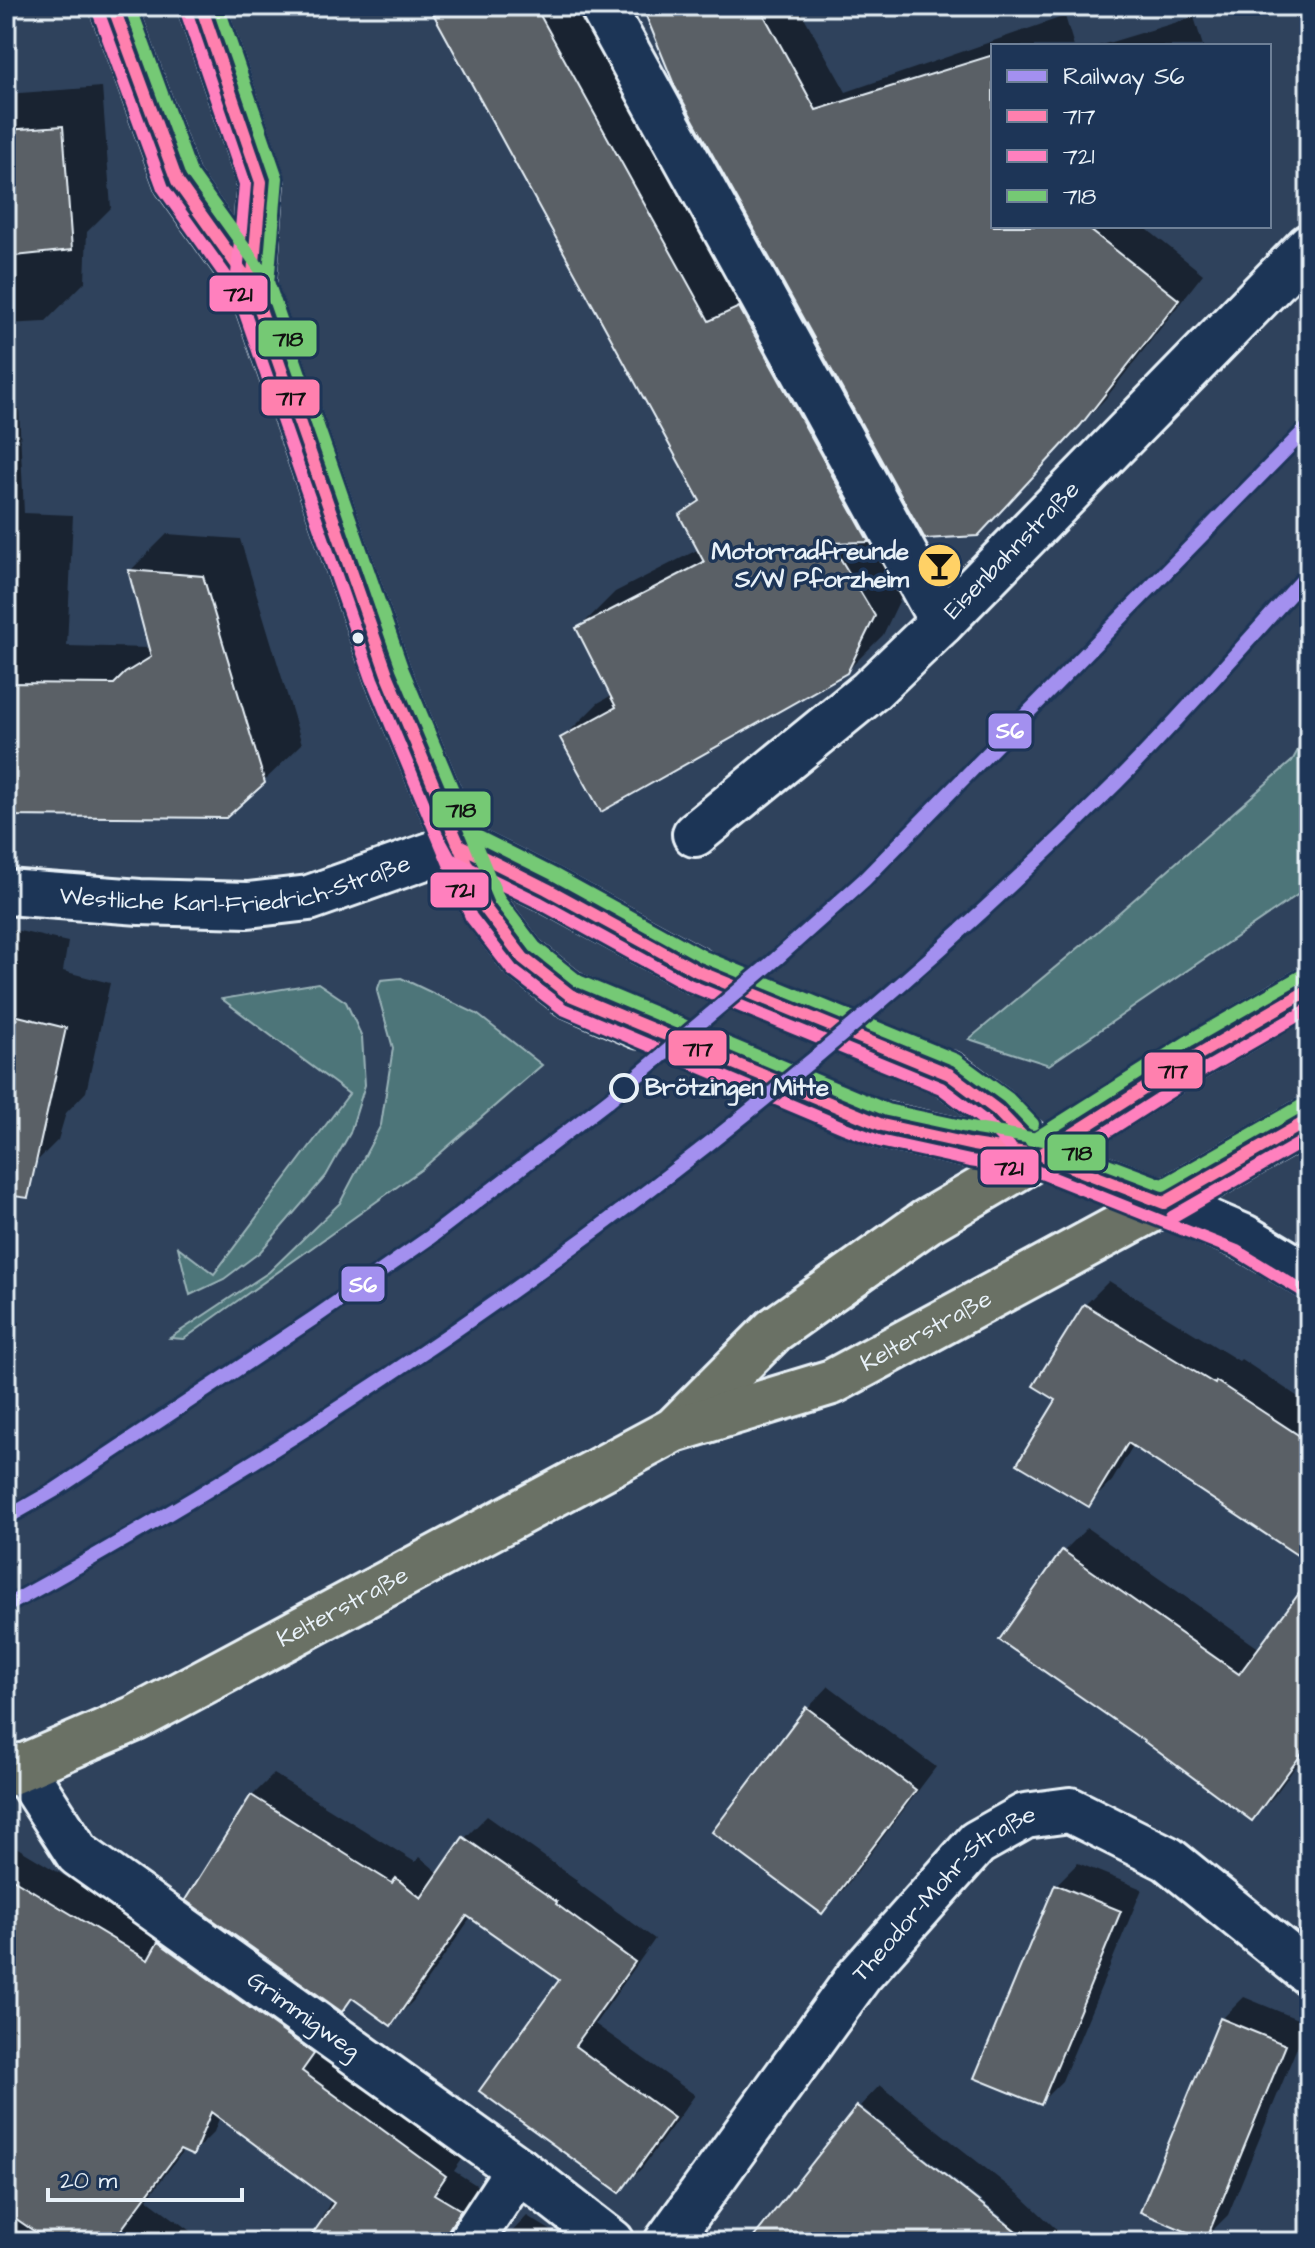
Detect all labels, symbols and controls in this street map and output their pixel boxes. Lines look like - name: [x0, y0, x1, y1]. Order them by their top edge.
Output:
- legend: [991, 44, 1271, 228]
- text: Railway S6: [1063, 60, 1185, 95]
- text: 717: [1063, 100, 1096, 134]
- text: 721: [1063, 140, 1095, 174]
- text: 718: [1063, 180, 1096, 214]
- line badge: 721: [208, 274, 269, 313]
- text: 721: [223, 279, 253, 310]
- line badge: 718: [257, 319, 318, 358]
- text: 718: [272, 324, 304, 355]
- line badge: 717: [260, 378, 321, 417]
- text: 717: [275, 383, 306, 414]
- street label: Eisenbahnstraße: [936, 473, 1088, 627]
- place label: Motorradfreunde S/W Pforzheim: [711, 535, 909, 597]
- bar icon: Motorradfreunde S/W Pforzheim: [916, 542, 964, 590]
- unlabelled marker: [350, 630, 366, 646]
- line badge: S6: [987, 712, 1033, 750]
- text: S6: [995, 716, 1024, 747]
- line badge: 718: [431, 790, 492, 829]
- text: 718: [445, 795, 477, 826]
- street label: Westliche Karl-Friedrich-Straße: [58, 847, 415, 923]
- line badge: 721: [429, 871, 490, 909]
- text: 721: [445, 875, 475, 906]
- line badge: 717: [667, 1029, 728, 1067]
- text: 717: [682, 1034, 713, 1065]
- line badge: 717: [1143, 1051, 1204, 1090]
- text: 717: [1157, 1056, 1188, 1087]
- place label: Brötzingen Mitte: [645, 1071, 829, 1106]
- marker: Brötzingen Mitte: [610, 1074, 638, 1102]
- line badge: 718: [1046, 1133, 1107, 1172]
- text: 718: [1061, 1138, 1093, 1169]
- line badge: 721: [979, 1148, 1040, 1186]
- text: 721: [994, 1153, 1024, 1184]
- line badge: S6: [340, 1265, 386, 1303]
- text: S6: [348, 1270, 377, 1301]
- street label: Kelterstraße: [855, 1282, 998, 1380]
- street label: Kelterstraße: [271, 1558, 414, 1656]
- street label: Theodor-Mohr-Straße: [844, 1798, 1037, 1990]
- street label: Grimmigweg: [240, 1963, 367, 2068]
- scale bar: [48, 2152, 242, 2202]
- text: 20 m: [60, 2164, 117, 2198]

